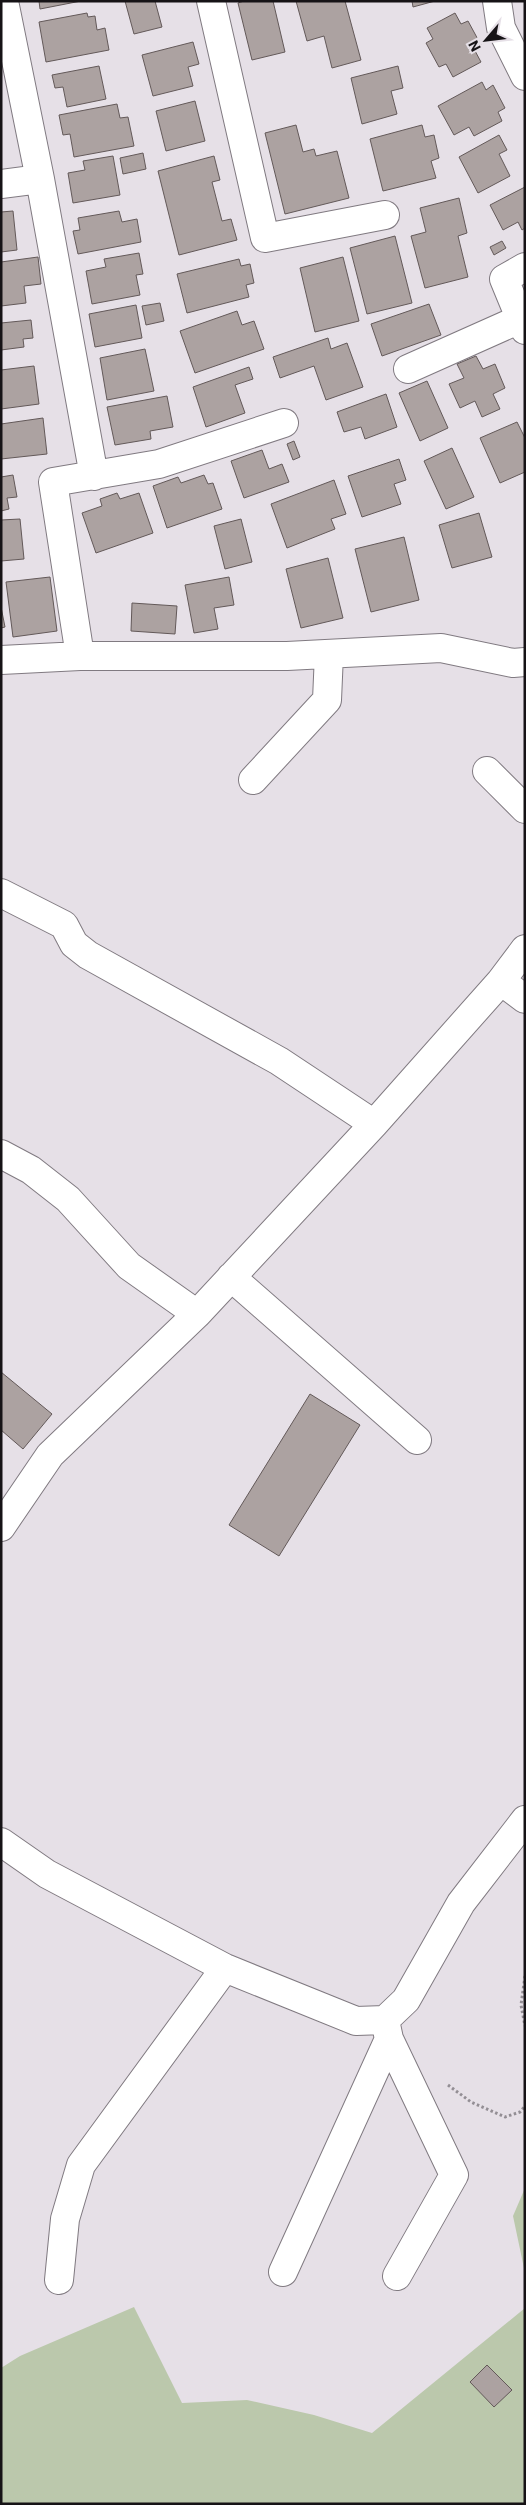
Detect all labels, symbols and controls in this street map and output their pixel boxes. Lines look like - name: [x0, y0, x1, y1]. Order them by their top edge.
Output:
- north arrow: [461, 15, 511, 65]
- text: N: [465, 38, 484, 54]

